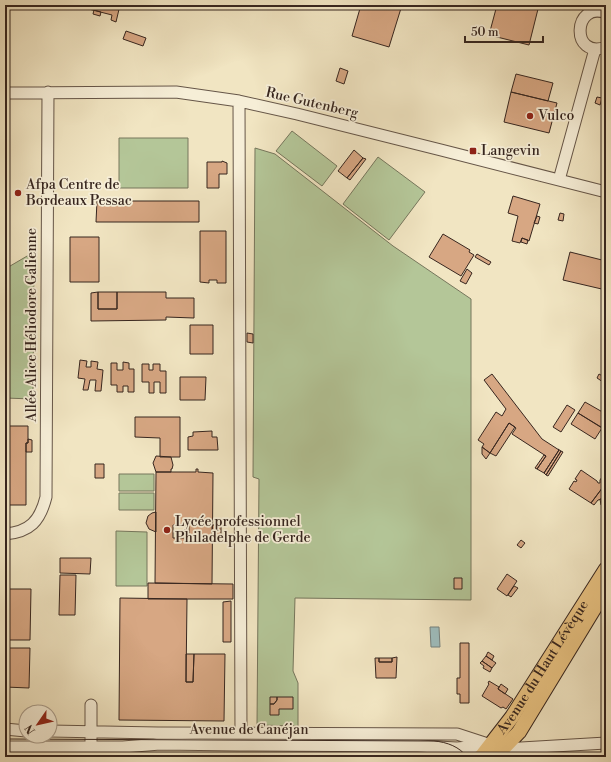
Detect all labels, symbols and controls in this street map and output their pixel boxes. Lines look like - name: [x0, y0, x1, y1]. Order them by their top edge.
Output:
- scale bar: [465, 18, 543, 44]
- text: 50 m: [471, 25, 499, 40]
- street label: Rue Gutenberg: [264, 84, 361, 123]
- place label: Vulco: [537, 107, 574, 125]
- marker: Vulco: [525, 111, 535, 121]
- place label: Langevin: [481, 142, 540, 160]
- marker: Langevin: [468, 146, 478, 156]
- place label: Afpa Centre de Bordeaux Pessac: [25, 176, 132, 210]
- marker: Afpa Centre de Bordeaux Pessac: [13, 188, 23, 198]
- street label: Allée Alice Héliodore Galienne: [23, 228, 41, 423]
- place label: Lycée professionnel Philadelphe de Gerde: [175, 513, 311, 547]
- marker: Lycée professionnel Philadelphe de Gerde: [162, 525, 172, 535]
- street label: Avenue du Haut Lévèque: [492, 597, 593, 739]
- north arrow: [18, 704, 58, 744]
- text: N: [22, 721, 39, 737]
- street label: Avenue de Canéjan: [188, 721, 309, 739]

